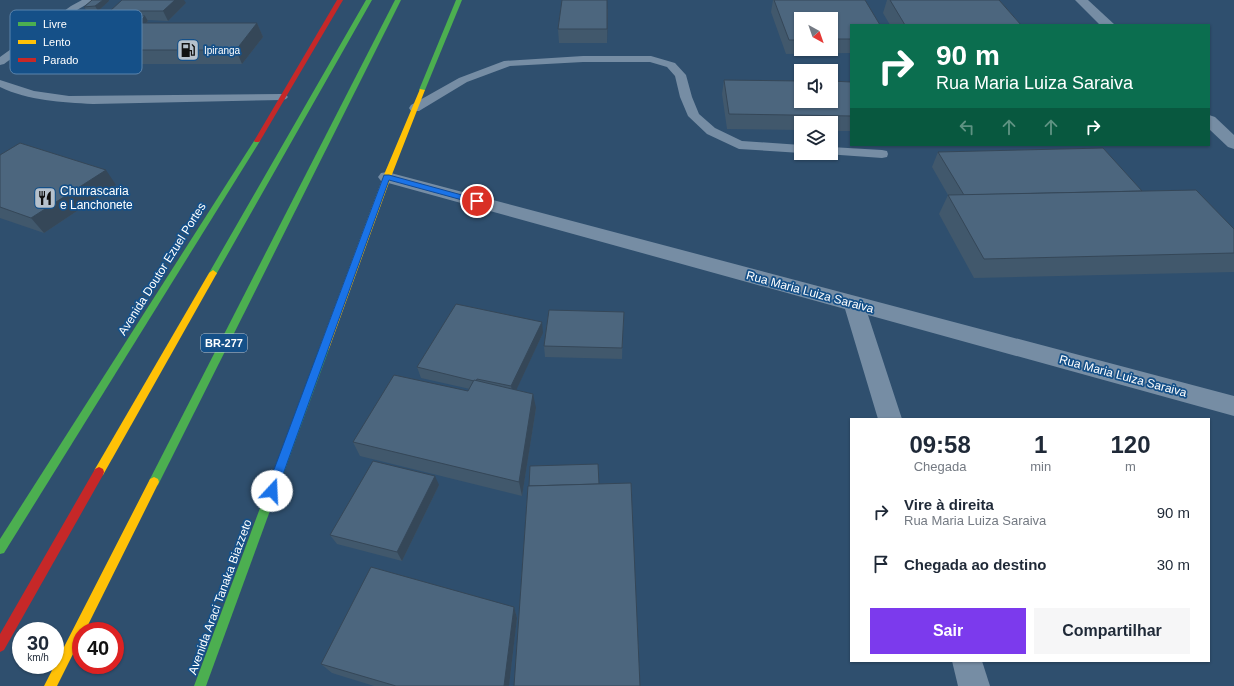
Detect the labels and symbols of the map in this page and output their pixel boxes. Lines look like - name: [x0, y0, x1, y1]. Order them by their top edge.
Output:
- legend: [10, 10, 142, 74]
- north arrow: [794, 12, 838, 56]
- text: Livre: [43, 18, 67, 30]
- text: Lento: [43, 36, 71, 48]
- fuel station icon: Ipiranga: [175, 37, 201, 63]
- place label: Ipiranga: [204, 45, 241, 56]
- text: Parado: [43, 54, 78, 66]
- place label: Churrascaria e Lanchonete: [60, 184, 133, 212]
- pin: [460, 184, 494, 218]
- restaurant icon: Churrascaria e Lanchonete: [32, 185, 58, 211]
- street label: Avenida Doutor Ezuel Portes: [115, 200, 209, 338]
- street label: Rua Maria Luiza Saraiva: [745, 268, 876, 316]
- road number: BR-277: [201, 334, 247, 352]
- street label: Rua Maria Luiza Saraiva: [1058, 352, 1189, 400]
- position arrow: [251, 470, 293, 512]
- street label: Avenida Araci Tanaka Biazzeto: [185, 517, 255, 677]
- speed limit sign: 40: [72, 622, 124, 674]

